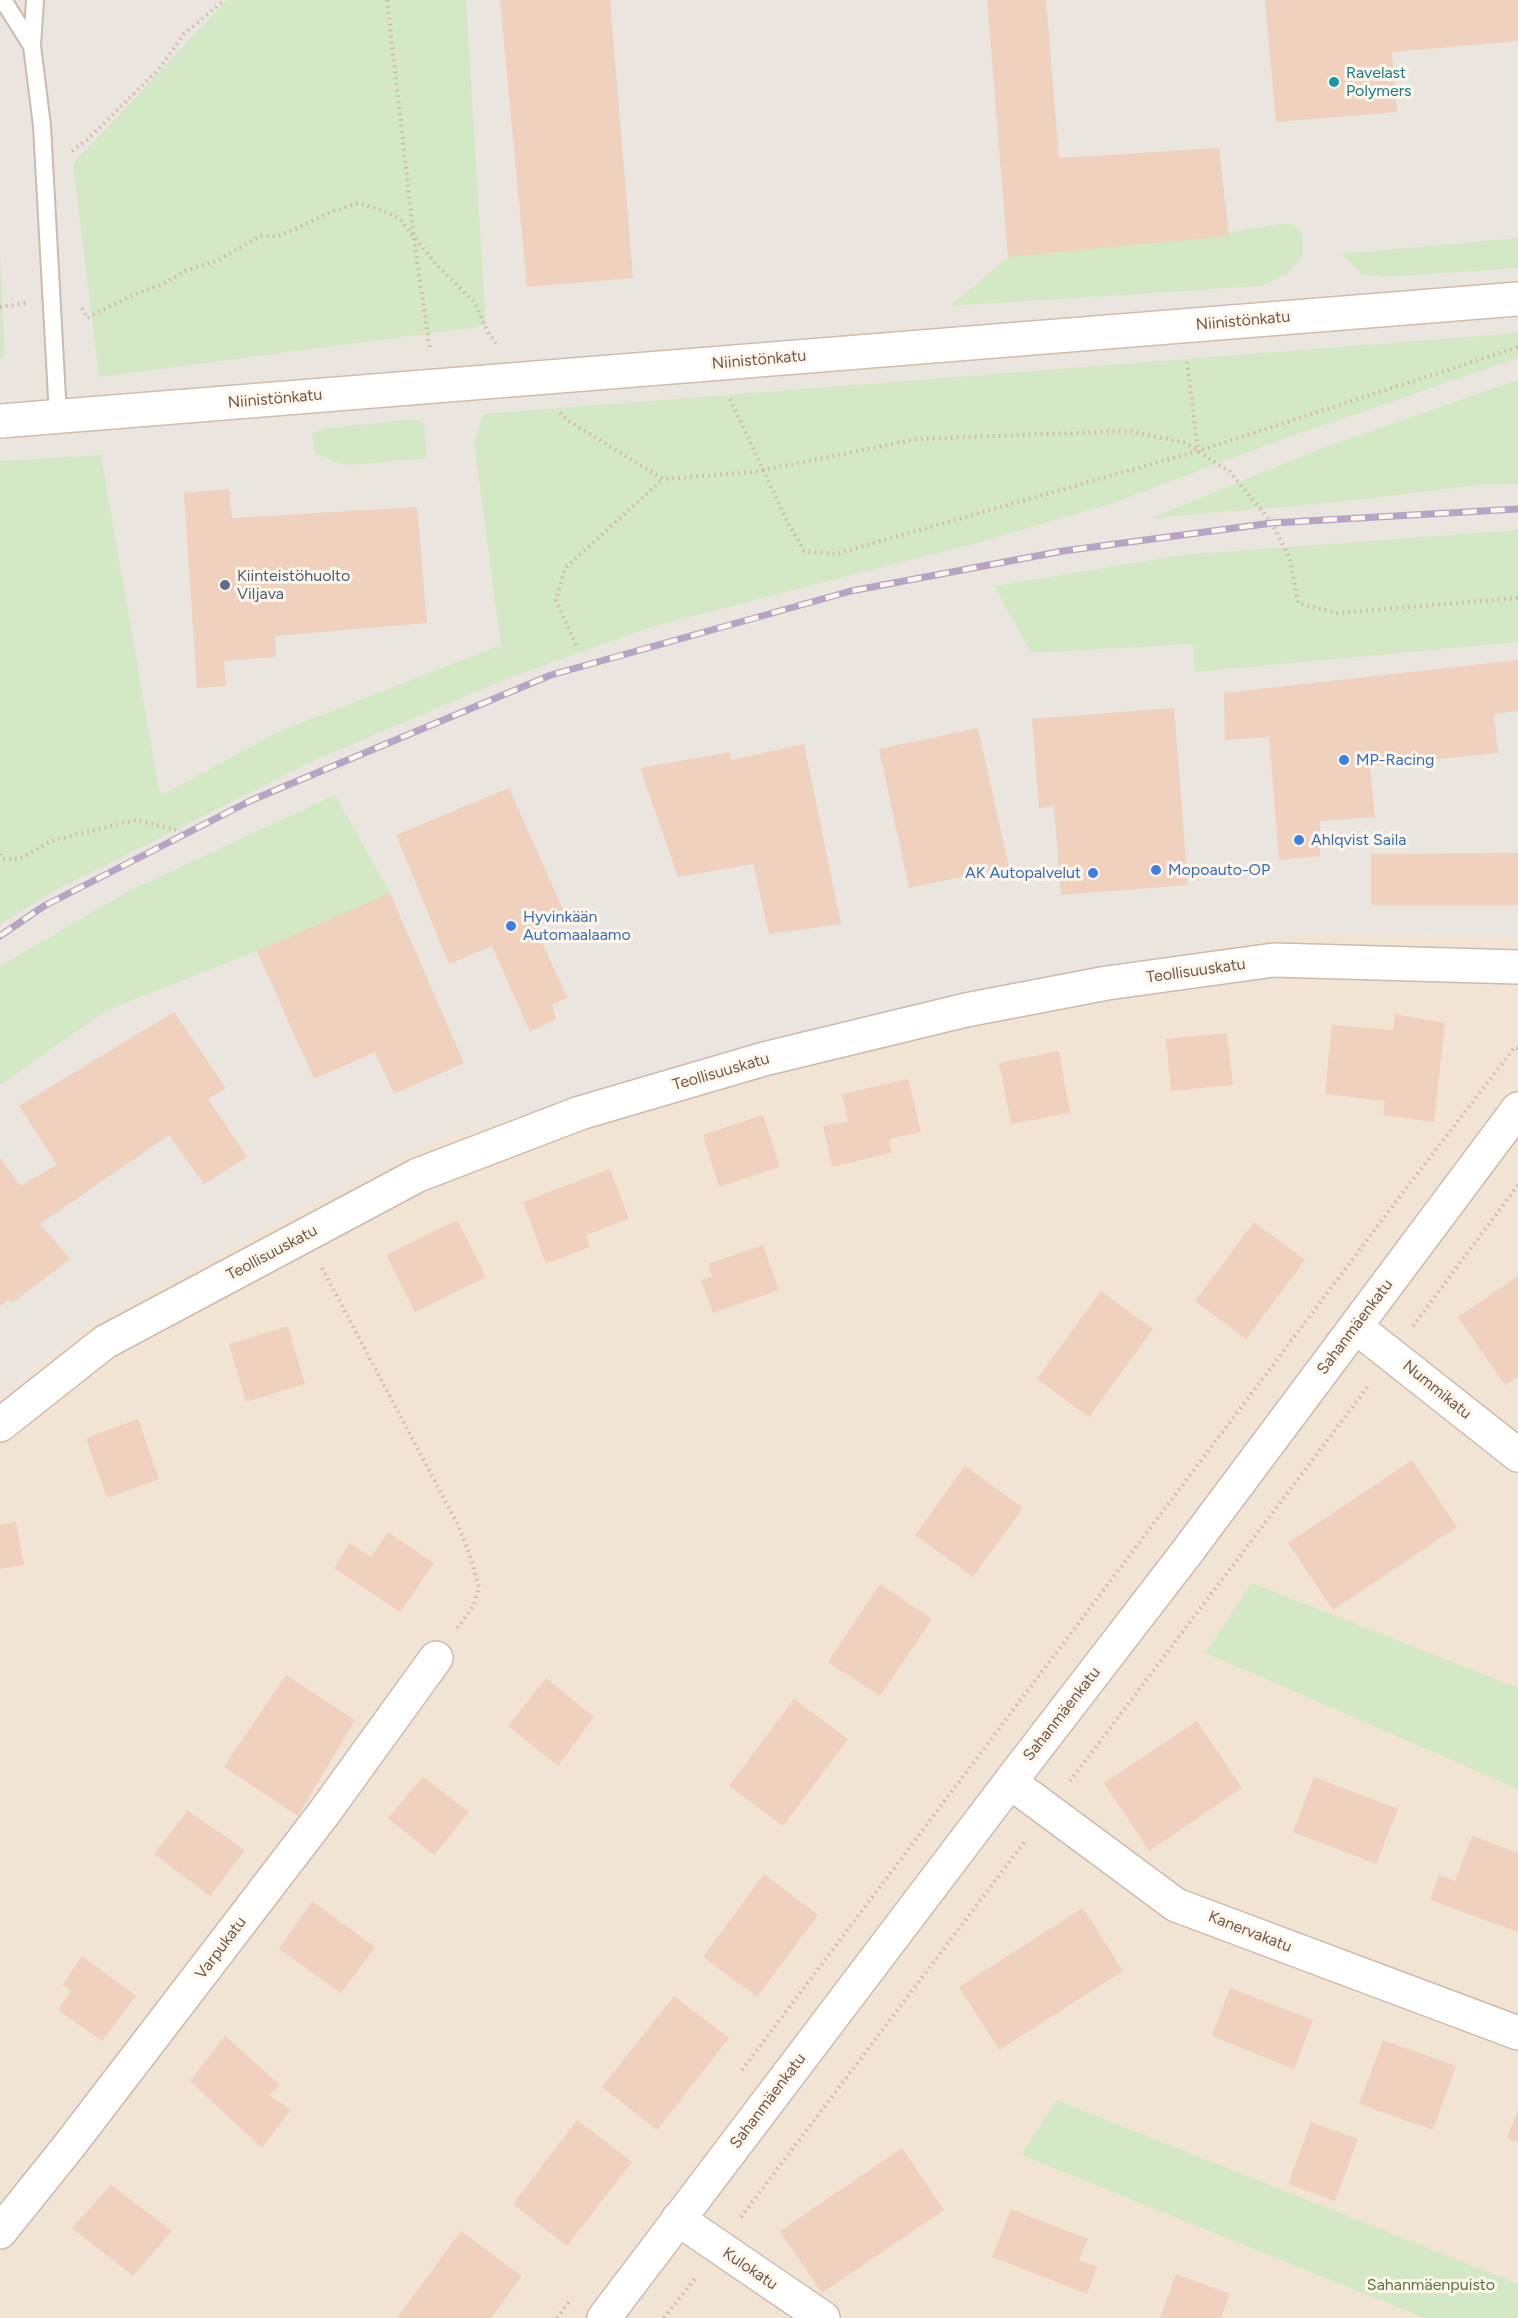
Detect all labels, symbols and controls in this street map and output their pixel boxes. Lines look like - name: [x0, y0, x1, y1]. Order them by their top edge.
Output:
- place label: Ravelast Polymers: [1346, 63, 1412, 101]
- marker: Ravelast Polymers: [1327, 75, 1341, 89]
- street label: Niinistönkatu: [1195, 307, 1291, 335]
- street label: Niinistönkatu: [711, 346, 807, 374]
- street label: Niinistönkatu: [227, 385, 323, 413]
- place label: Kiinteistöhuolto Viljava: [237, 566, 350, 604]
- marker: Kiinteistöhuolto Viljava: [218, 578, 232, 592]
- place label: MP-Racing: [1356, 750, 1434, 770]
- marker: MP-Racing: [1337, 753, 1351, 767]
- place label: Ahlqvist Saila: [1311, 830, 1406, 850]
- marker: Ahlqvist Saila: [1292, 833, 1306, 847]
- place label: Mopoauto-OP: [1168, 860, 1270, 880]
- place label: AK Autopalvelut: [965, 863, 1081, 883]
- marker: Mopoauto-OP: [1149, 863, 1163, 877]
- marker: AK Autopalvelut: [1086, 866, 1100, 880]
- place label: Hyvinkään Automaalaamo: [523, 907, 631, 945]
- marker: Hyvinkään Automaalaamo: [504, 919, 518, 933]
- street label: Teollisuuskatu: [1145, 955, 1247, 987]
- street label: Teollisuuskatu: [670, 1049, 772, 1095]
- street label: Teollisuuskatu: [223, 1221, 321, 1285]
- street label: Sahanmäenkatu: [1313, 1276, 1397, 1378]
- street label: Nummikatu: [1399, 1356, 1475, 1424]
- street label: Sahanmäenkatu: [1019, 1663, 1105, 1765]
- street label: Kanervakatu: [1206, 1907, 1294, 1957]
- street label: Varpukatu: [191, 1913, 251, 1983]
- street label: Sahanmäenkatu: [726, 2050, 810, 2152]
- street label: Kulokatu: [719, 2244, 781, 2294]
- park label: Sahanmäenpuisto: [1367, 2275, 1495, 2295]

